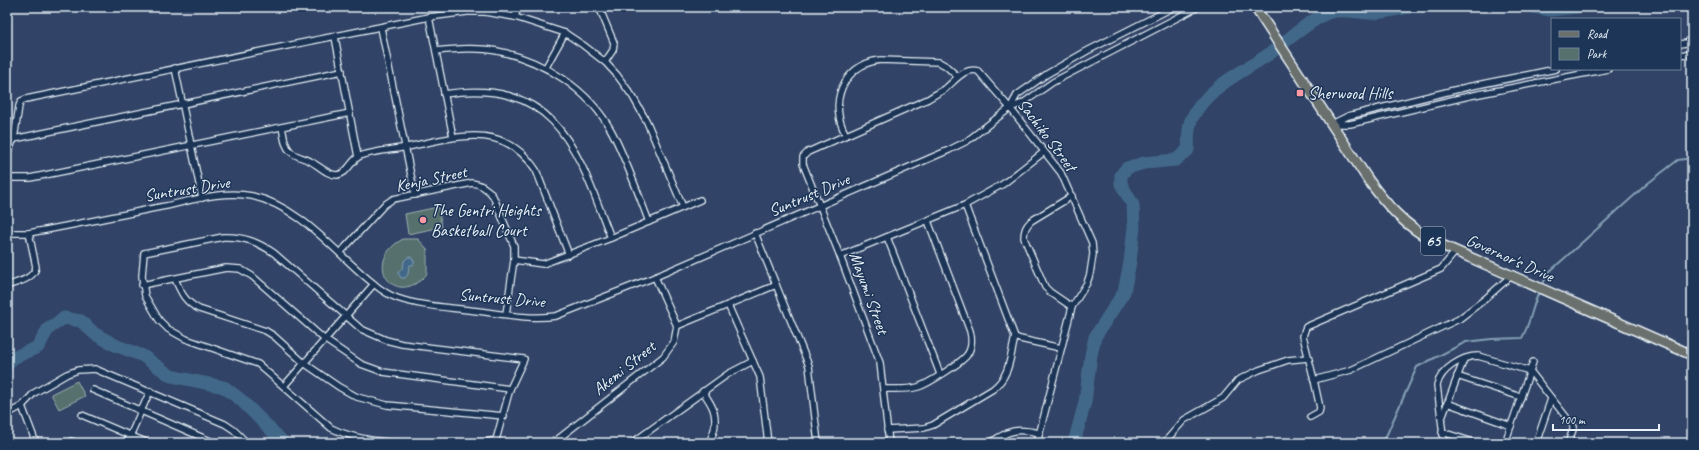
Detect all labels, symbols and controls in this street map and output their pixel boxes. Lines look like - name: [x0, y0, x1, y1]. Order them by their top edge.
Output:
- legend: [1551, 18, 1681, 70]
- text: Road: [1587, 26, 1609, 42]
- text: Park: [1587, 46, 1608, 62]
- place label: Sherwood Hills: [1308, 83, 1394, 104]
- marker: Sherwood Hills: [1295, 88, 1305, 98]
- street label: Sachiko Street: [1013, 94, 1083, 177]
- street label: Kenja Street: [394, 161, 471, 197]
- street label: Suntrust Drive: [765, 168, 854, 221]
- street label: Suntrust Drive: [143, 172, 232, 206]
- place label: The Gentri Heights Basketball Court: [431, 200, 542, 241]
- marker: The Gentri Heights Basketball Court: [418, 215, 428, 225]
- road number: 65: [1421, 227, 1445, 255]
- street label: Governor's Drive: [1463, 229, 1558, 287]
- street label: Mayumi Street: [844, 249, 894, 339]
- street label: Suntrust Drive: [458, 284, 547, 312]
- street label: Akemi Street: [588, 335, 662, 400]
- scale bar: [1553, 406, 1659, 432]
- text: 100 m: [1559, 412, 1586, 428]

